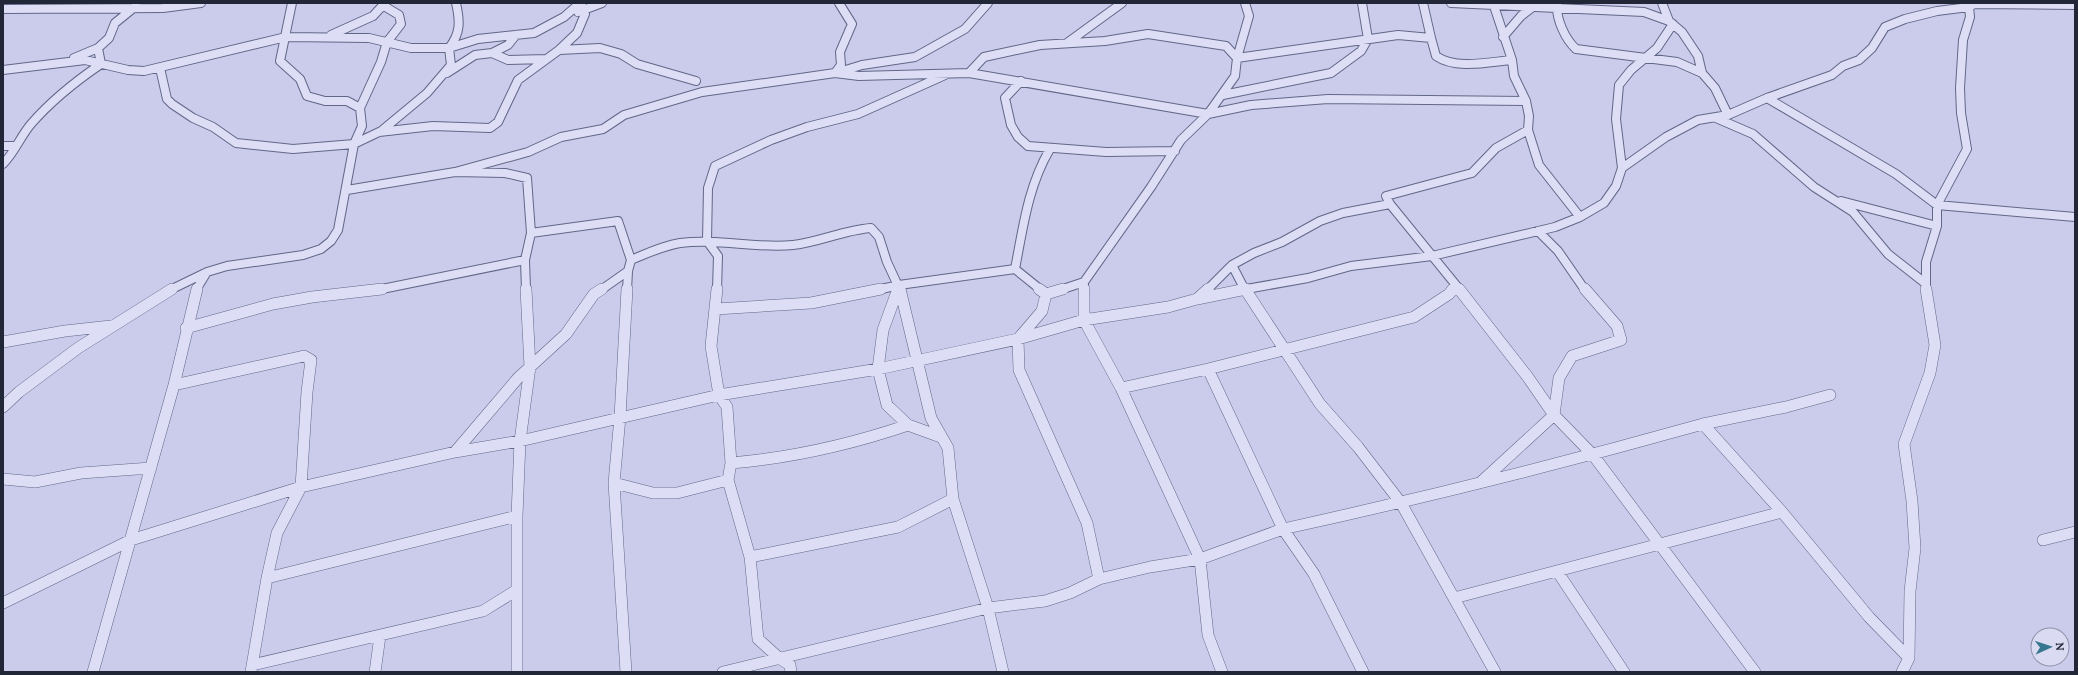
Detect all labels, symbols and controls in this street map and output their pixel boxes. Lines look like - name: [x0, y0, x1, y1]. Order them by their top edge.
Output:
- north arrow: [2030, 627, 2070, 667]
- text: N: [2053, 642, 2067, 652]

